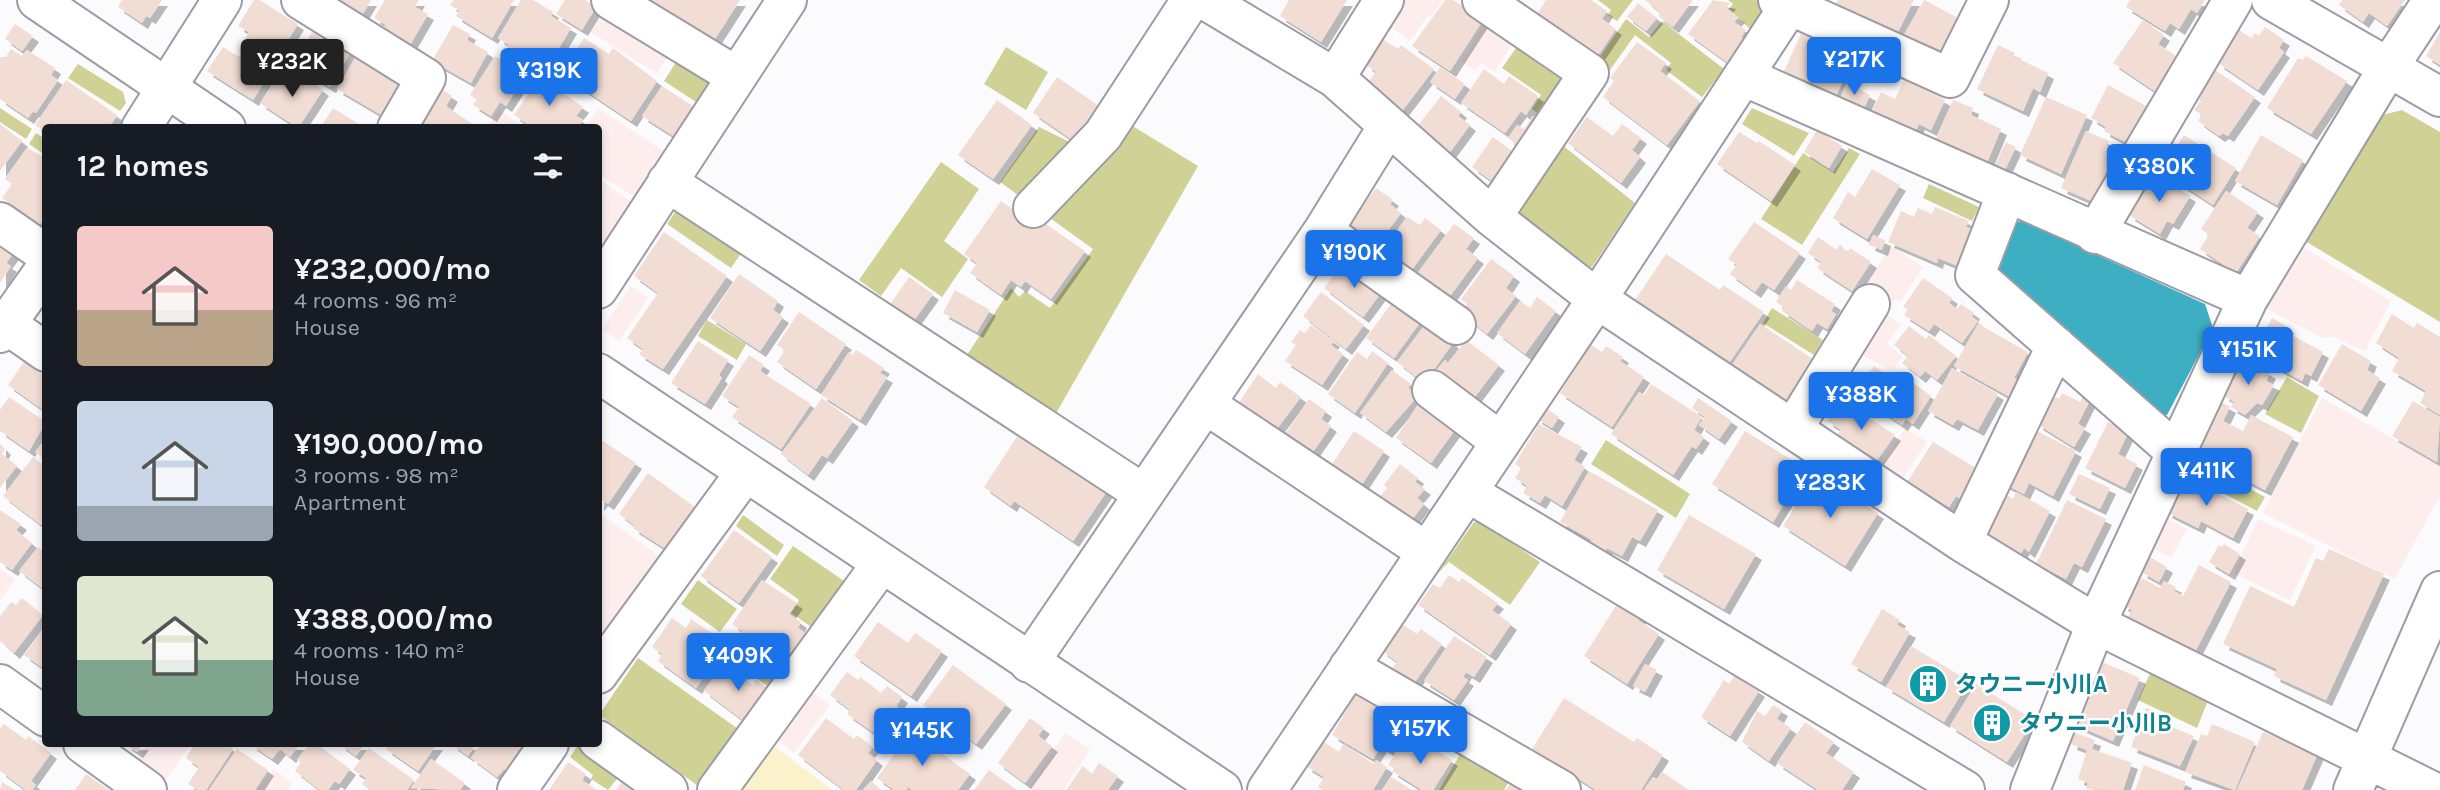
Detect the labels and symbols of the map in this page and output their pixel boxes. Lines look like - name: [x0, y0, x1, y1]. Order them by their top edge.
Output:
- pin: ¥217K: [1805, 38, 1903, 97]
- pin: ¥232K: [243, 40, 341, 99]
- pin: ¥319K: [500, 48, 598, 108]
- pin: ¥380K: [2110, 144, 2208, 204]
- pin: ¥190K: [1305, 230, 1403, 290]
- pin: ¥151K: [2199, 328, 2297, 387]
- pin: ¥388K: [1812, 372, 1910, 432]
- pin: ¥411K: [2157, 448, 2255, 508]
- pin: ¥283K: [1781, 461, 1879, 520]
- pin: ¥409K: [689, 634, 787, 693]
- building icon: タウニー小川A: [1907, 663, 1949, 705]
- place label: タウニー小川A: [1955, 671, 2107, 698]
- building icon: タウニー小川B: [1971, 702, 2013, 744]
- pin: ¥157K: [1371, 706, 1469, 766]
- pin: ¥145K: [873, 708, 971, 768]
- place label: タウニー小川B: [2019, 710, 2172, 737]

